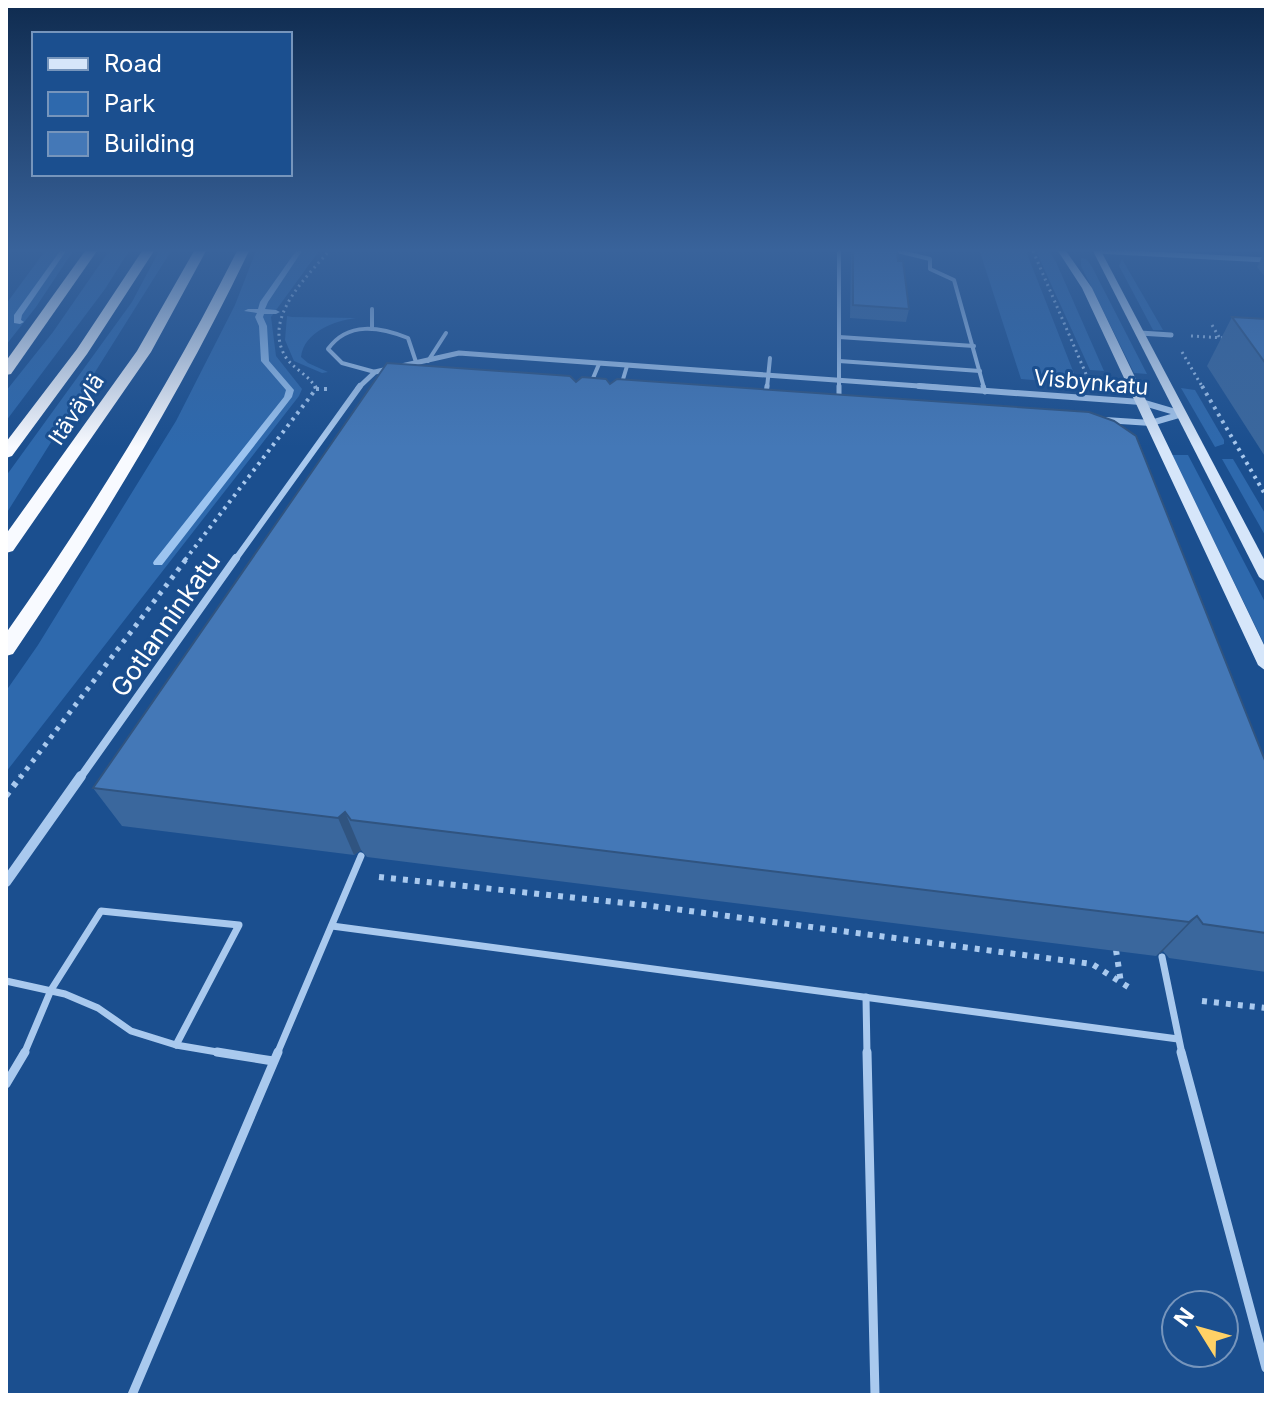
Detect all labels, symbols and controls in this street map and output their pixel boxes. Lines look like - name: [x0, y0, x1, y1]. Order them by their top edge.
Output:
- legend: [32, 32, 292, 176]
- text: Road: [104, 49, 162, 78]
- text: Park: [104, 89, 155, 118]
- text: Building: [104, 129, 195, 158]
- street label: Visbynkatu: [1033, 364, 1149, 400]
- street label: Itäväylä: [43, 369, 109, 449]
- street label: Gotlanninkatu: [104, 546, 226, 702]
- north arrow: [1160, 1289, 1240, 1369]
- text: N: [1169, 1302, 1199, 1331]

